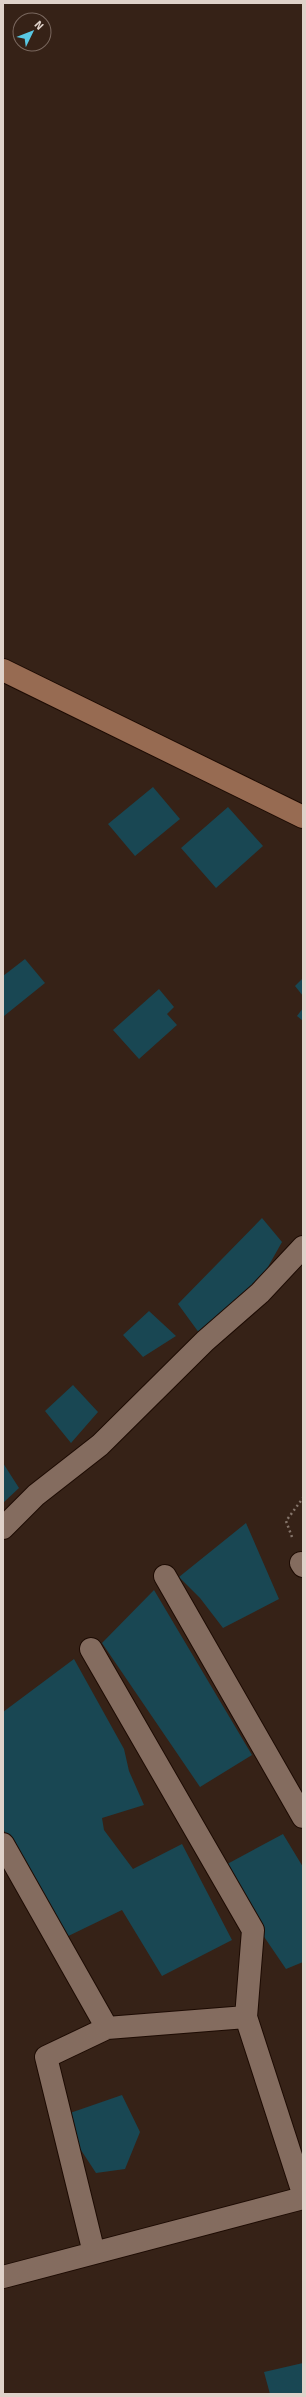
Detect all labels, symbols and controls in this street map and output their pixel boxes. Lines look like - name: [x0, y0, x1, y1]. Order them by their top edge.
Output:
- north arrow: [12, 12, 52, 52]
- text: N: [32, 18, 46, 33]

